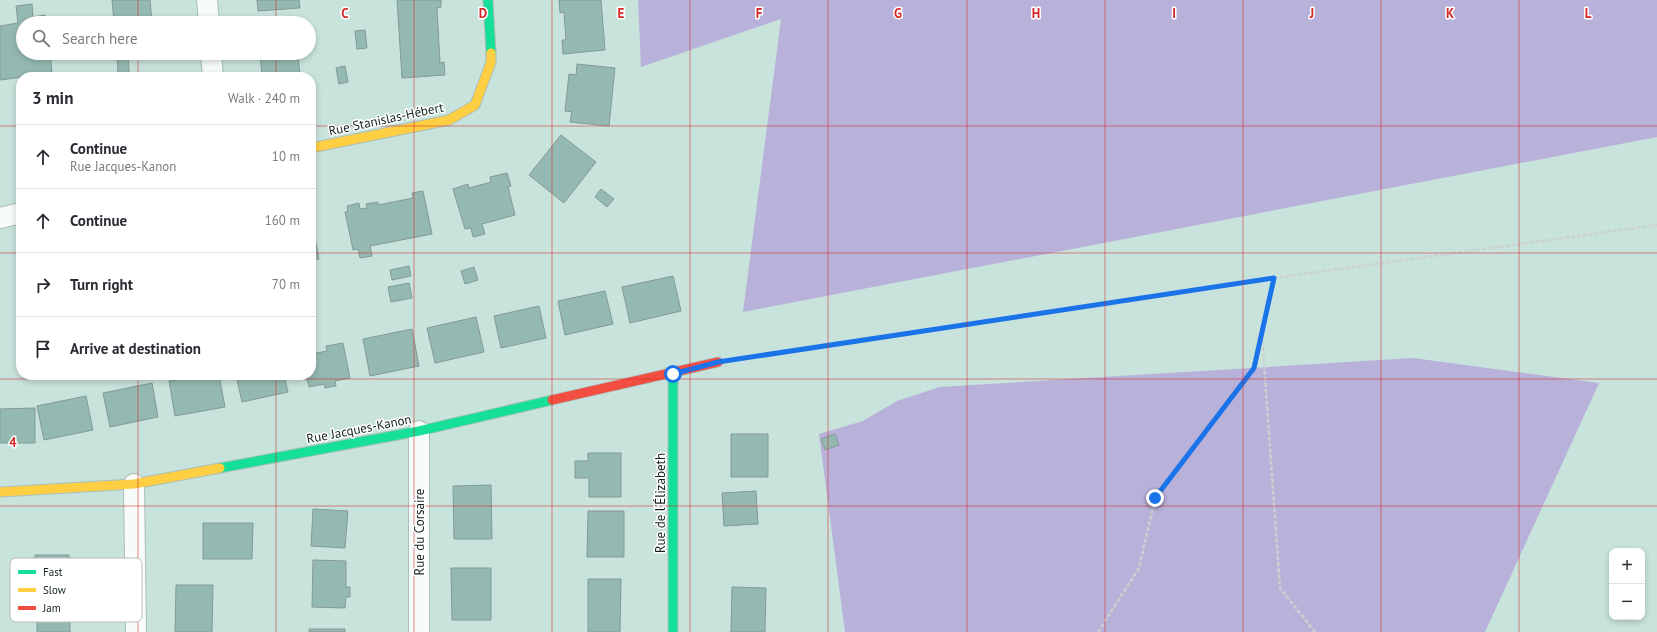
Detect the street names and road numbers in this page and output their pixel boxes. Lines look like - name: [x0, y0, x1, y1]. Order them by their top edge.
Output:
- street label: Rue Stanislas-Hébert: [327, 98, 446, 139]
- street label: Rue Jacques-Kanon: [305, 411, 413, 447]
- street label: Rue de l'Élizabeth: [652, 453, 669, 553]
- street label: Rue du Corsaire: [411, 489, 428, 575]

